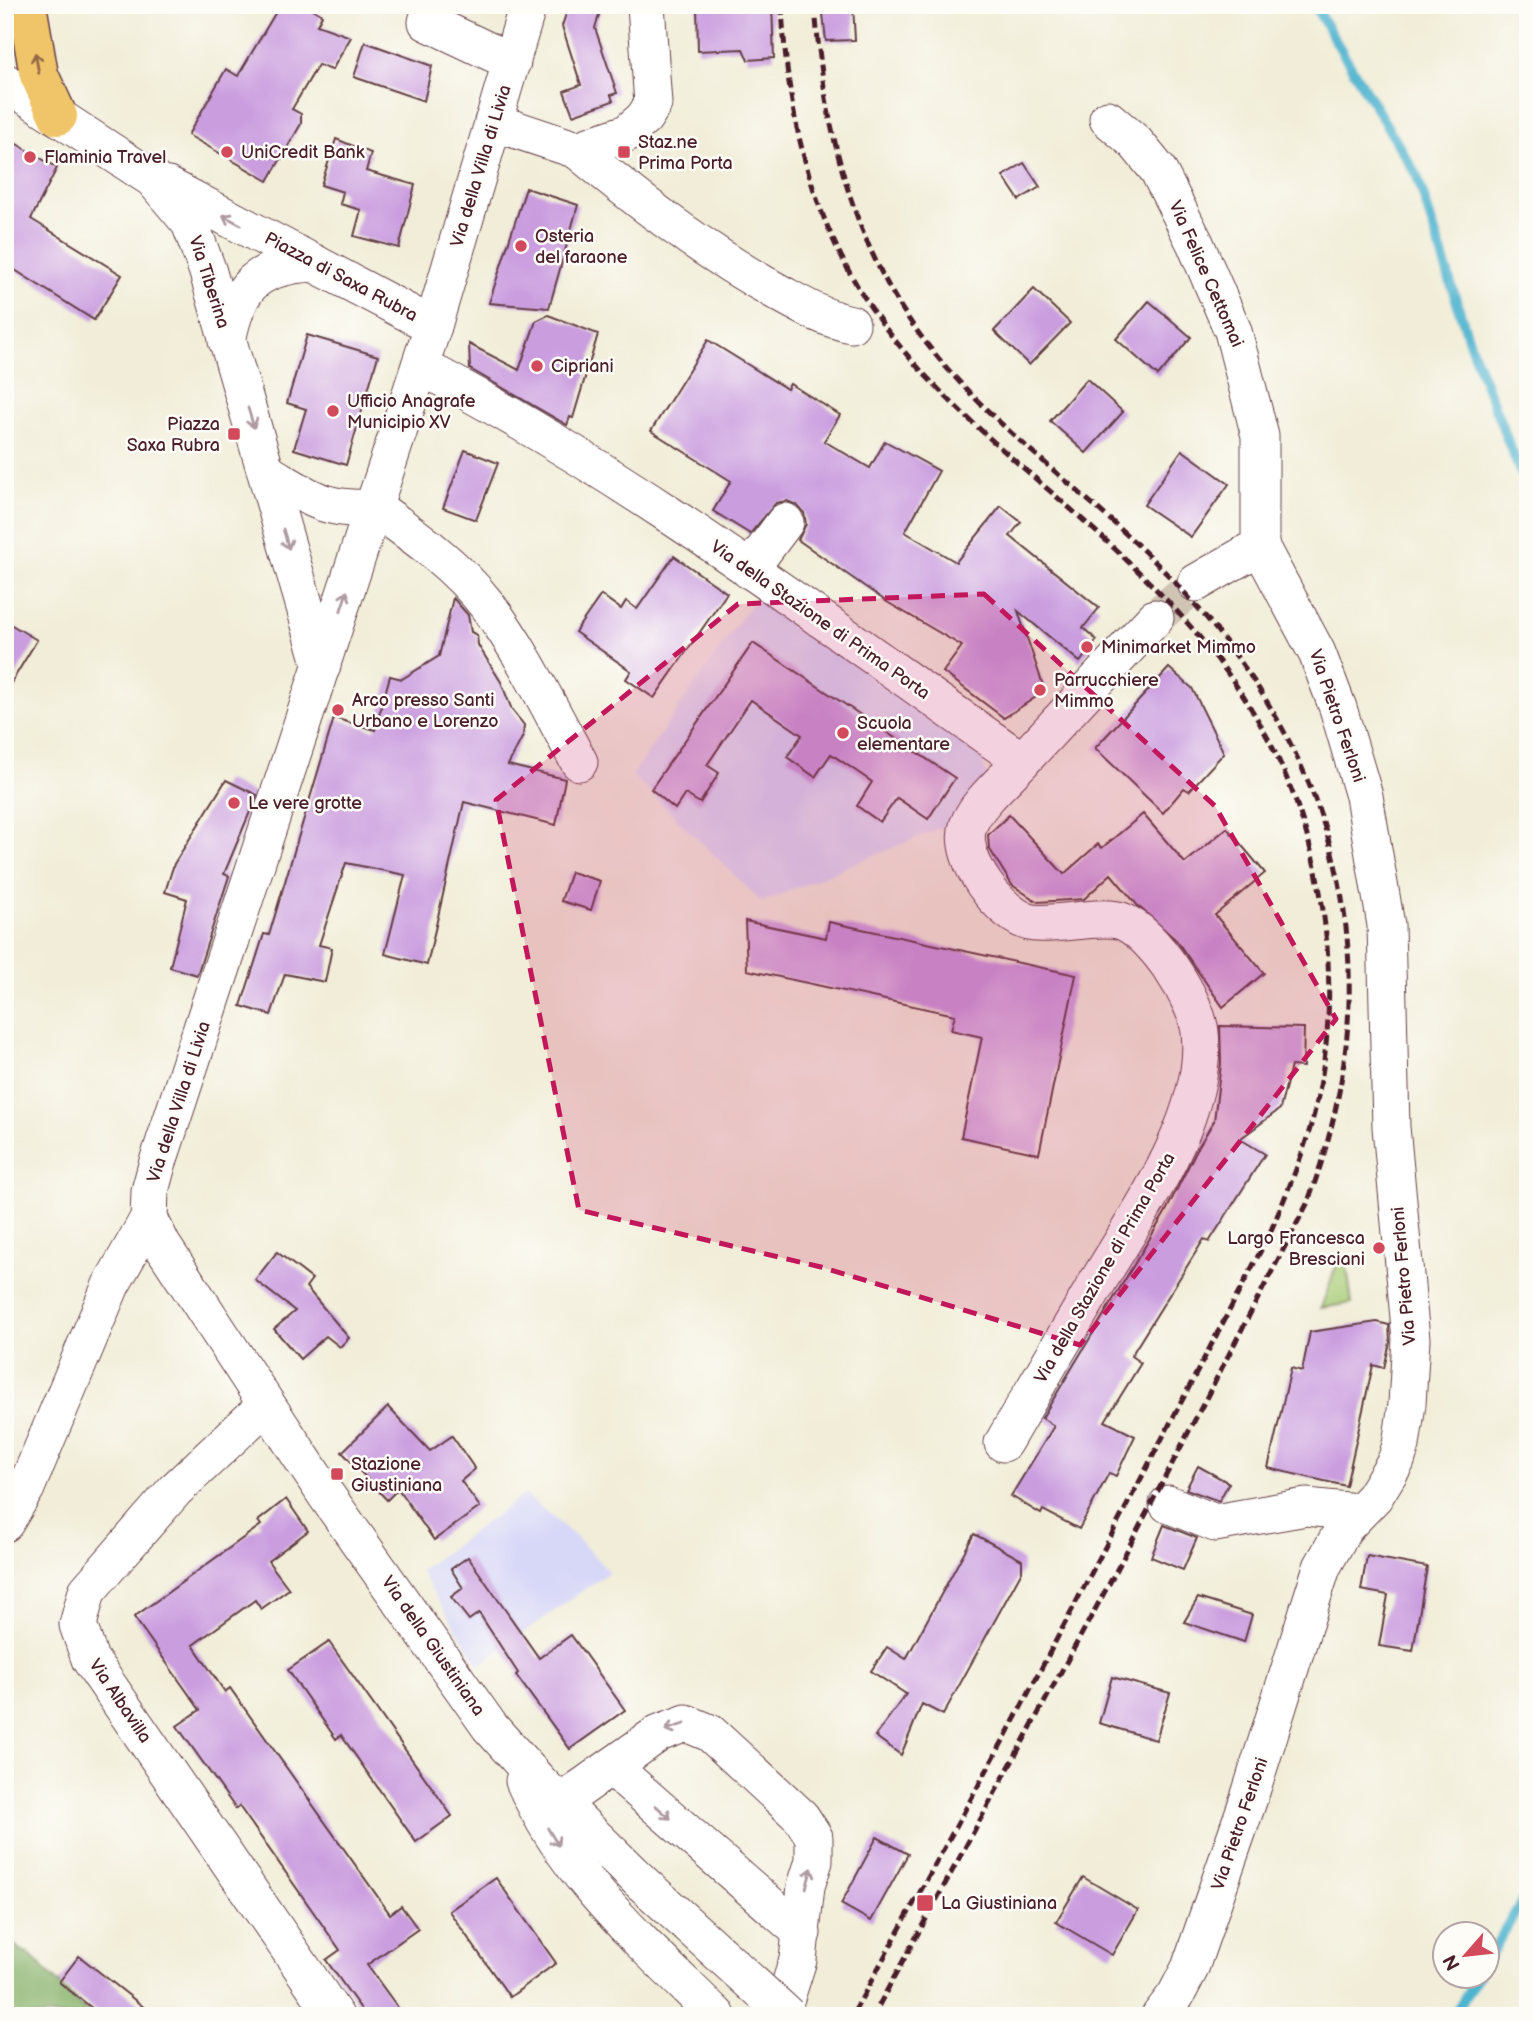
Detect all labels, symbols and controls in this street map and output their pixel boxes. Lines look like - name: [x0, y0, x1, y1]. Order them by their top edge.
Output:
- one-way arrow: [30, 52, 43, 75]
- street label: Via della Villa di Livia: [446, 82, 516, 250]
- place label: Staz.ne Prima Porta: [638, 132, 733, 174]
- place label: UniCredit Bank: [241, 142, 365, 163]
- marker: UniCredit Bank: [219, 144, 235, 160]
- marker: Staz.ne Prima Porta: [616, 144, 632, 160]
- place label: Flaminia Travel: [44, 147, 166, 168]
- marker: Flaminia Travel: [22, 149, 38, 165]
- street label: Via Felice Cettomai: [1164, 198, 1248, 350]
- one-way arrow: [222, 212, 242, 226]
- place label: Osteria del faraone: [535, 226, 628, 268]
- street label: Piazza di Saxa Rubra: [261, 228, 421, 326]
- street label: Via Tiberina: [184, 233, 234, 331]
- marker: Osteria del faraone: [513, 238, 529, 254]
- place label: Cipriani: [551, 356, 614, 377]
- marker: Cipriani: [529, 358, 545, 374]
- place label: Ufficio Anagrafe Municipio XV: [347, 391, 476, 433]
- marker: Ufficio Anagrafe Municipio XV: [325, 403, 341, 419]
- one-way arrow: [245, 407, 258, 429]
- place label: Piazza Saxa Rubra: [127, 414, 220, 456]
- marker: Piazza Saxa Rubra: [226, 426, 242, 442]
- one-way arrow: [281, 528, 294, 550]
- street label: Via della Stazione di Prima Porta: [706, 536, 934, 704]
- one-way arrow: [338, 590, 351, 612]
- place label: Minimarket Mimmo: [1101, 637, 1256, 658]
- marker: Minimarket Mimmo: [1079, 639, 1095, 655]
- street label: Via Pietro Ferloni: [1304, 647, 1370, 785]
- place label: Parrucchiere Mimmo: [1054, 670, 1159, 712]
- marker: Parrucchiere Mimmo: [1032, 682, 1048, 698]
- place label: Arco presso Santi Urbano e Lorenzo: [352, 690, 498, 732]
- marker: Arco presso Santi Urbano e Lorenzo: [330, 702, 346, 718]
- place label: Scuola elementare: [857, 713, 950, 755]
- marker: Scuola elementare: [835, 725, 851, 741]
- place label: Le vere grotte: [248, 793, 362, 814]
- marker: Le vere grotte: [226, 795, 242, 811]
- street label: Via della Villa di Livia: [143, 1019, 215, 1185]
- street label: Via della Stazione di Prima Porta: [1030, 1149, 1180, 1387]
- street label: Via Pietro Ferloni: [1387, 1206, 1421, 1346]
- place label: Largo Francesca Bresciani: [1227, 1228, 1365, 1270]
- marker: Largo Francesca Bresciani: [1371, 1240, 1387, 1256]
- place label: Stazione Giustiniana: [351, 1454, 442, 1496]
- marker: Stazione Giustiniana: [329, 1466, 345, 1482]
- street label: Via della Giustiniana: [377, 1572, 489, 1720]
- street label: Via Albavilla: [84, 1655, 156, 1747]
- one-way arrow: [664, 1722, 686, 1734]
- street label: Via Pietro Ferloni: [1207, 1755, 1273, 1893]
- one-way arrow: [654, 1804, 672, 1820]
- one-way arrow: [546, 1827, 560, 1847]
- one-way arrow: [803, 1867, 816, 1889]
- marker: La Giustiniana: [915, 1893, 935, 1913]
- place label: La Giustiniana: [941, 1893, 1057, 1914]
- north arrow: [1432, 1920, 1502, 1990]
- text: N: [1439, 1951, 1466, 1974]

